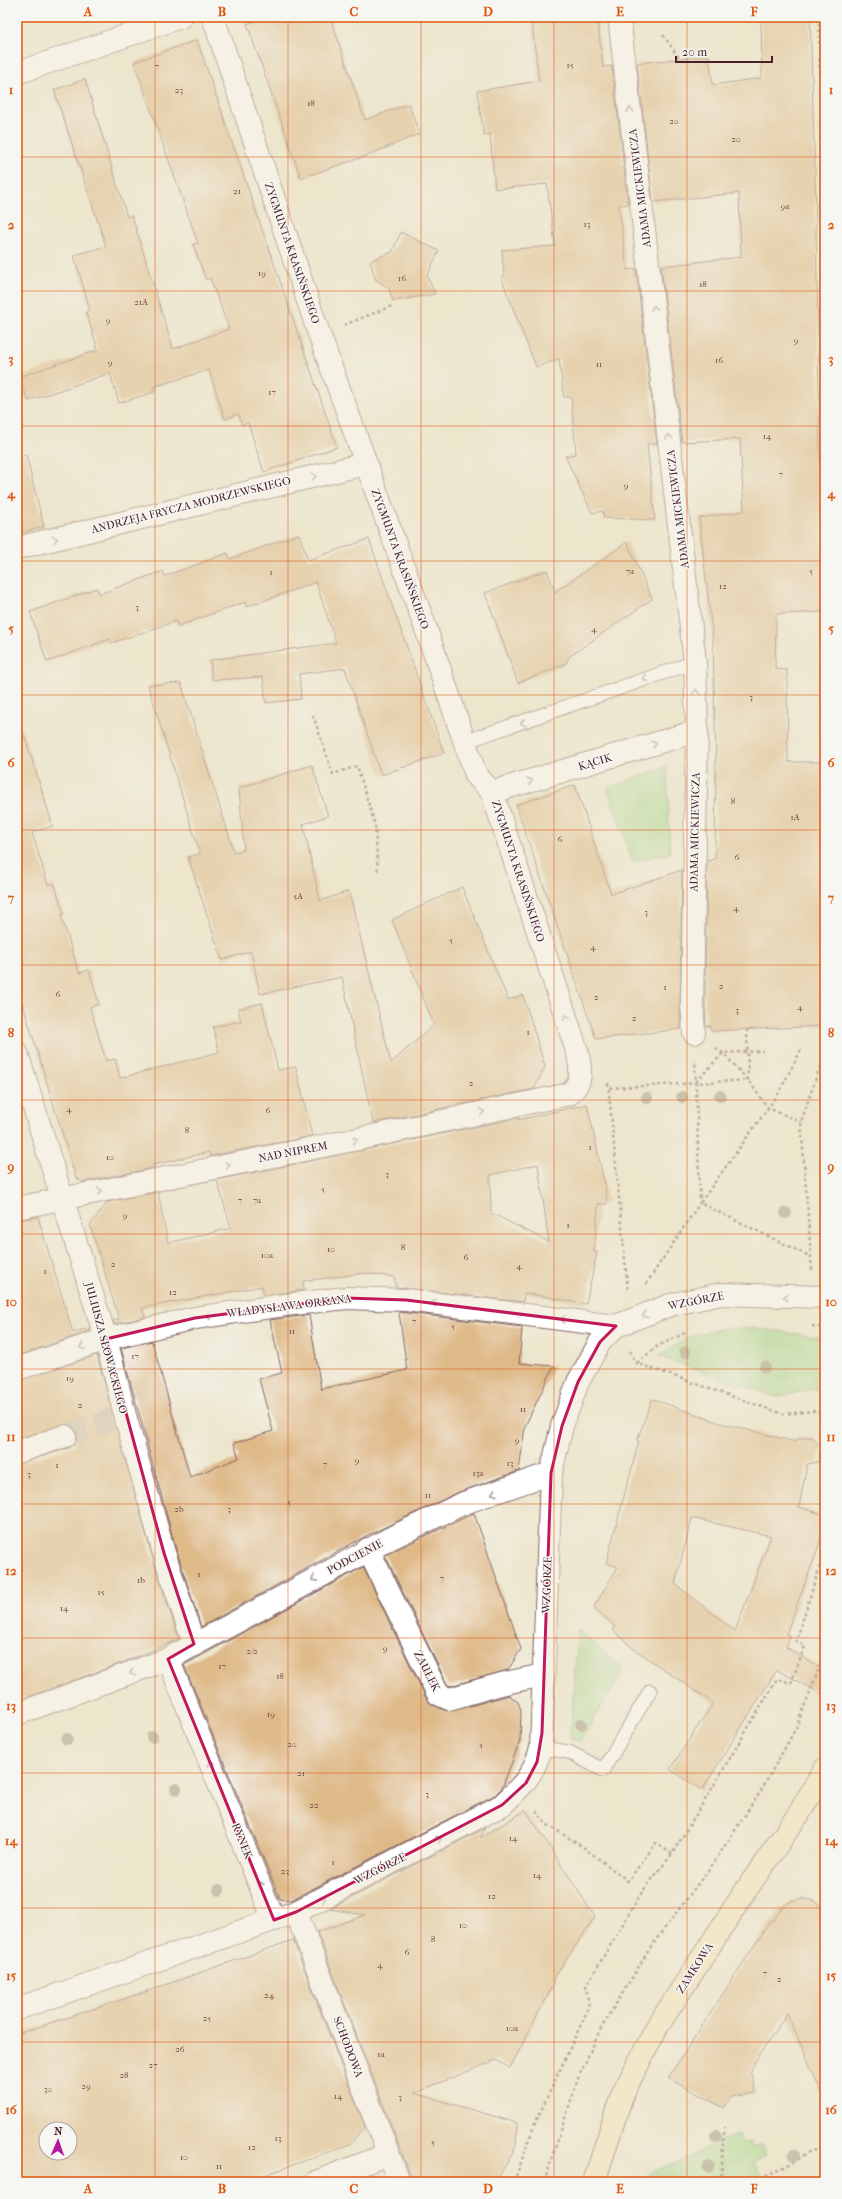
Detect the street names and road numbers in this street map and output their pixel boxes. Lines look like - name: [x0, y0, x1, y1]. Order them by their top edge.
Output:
- street label: ADAMA MICKIEWICZA: [626, 127, 654, 249]
- street label: ZYGMUNTA KRASIŃSKIEGO: [262, 181, 322, 326]
- street label: ADAMA MICKIEWICZA: [664, 448, 692, 570]
- street label: ANDRZEJA FRYCZA MODRZEWSKIEGO: [89, 474, 292, 536]
- street label: ZYGMUNTA KRASIŃSKIEGO: [368, 487, 432, 631]
- street label: KĄCIK: [577, 750, 614, 773]
- street label: ADAMA MICKIEWICZA: [687, 771, 703, 893]
- street label: ZYGMUNTA KRASIŃSKIEGO: [489, 798, 547, 944]
- street label: NAD NIPREM: [257, 1139, 329, 1165]
- street label: JULIUSZA SŁOWACKIEGO: [82, 1280, 130, 1415]
- street label: WZGÓRZE: [666, 1289, 725, 1313]
- street label: WŁADYSŁAWA ORKANA: [225, 1292, 353, 1320]
- street label: PODCIENIE: [325, 1537, 385, 1577]
- street label: WZGÓRZE: [539, 1556, 554, 1615]
- street label: ZAUŁEK: [411, 1648, 443, 1695]
- street label: RYNEK: [229, 1821, 256, 1862]
- street label: WZGÓRZE: [351, 1850, 408, 1888]
- street label: ZAMKOWA: [674, 1939, 717, 1996]
- street label: SCHODOWA: [330, 2015, 366, 2080]

